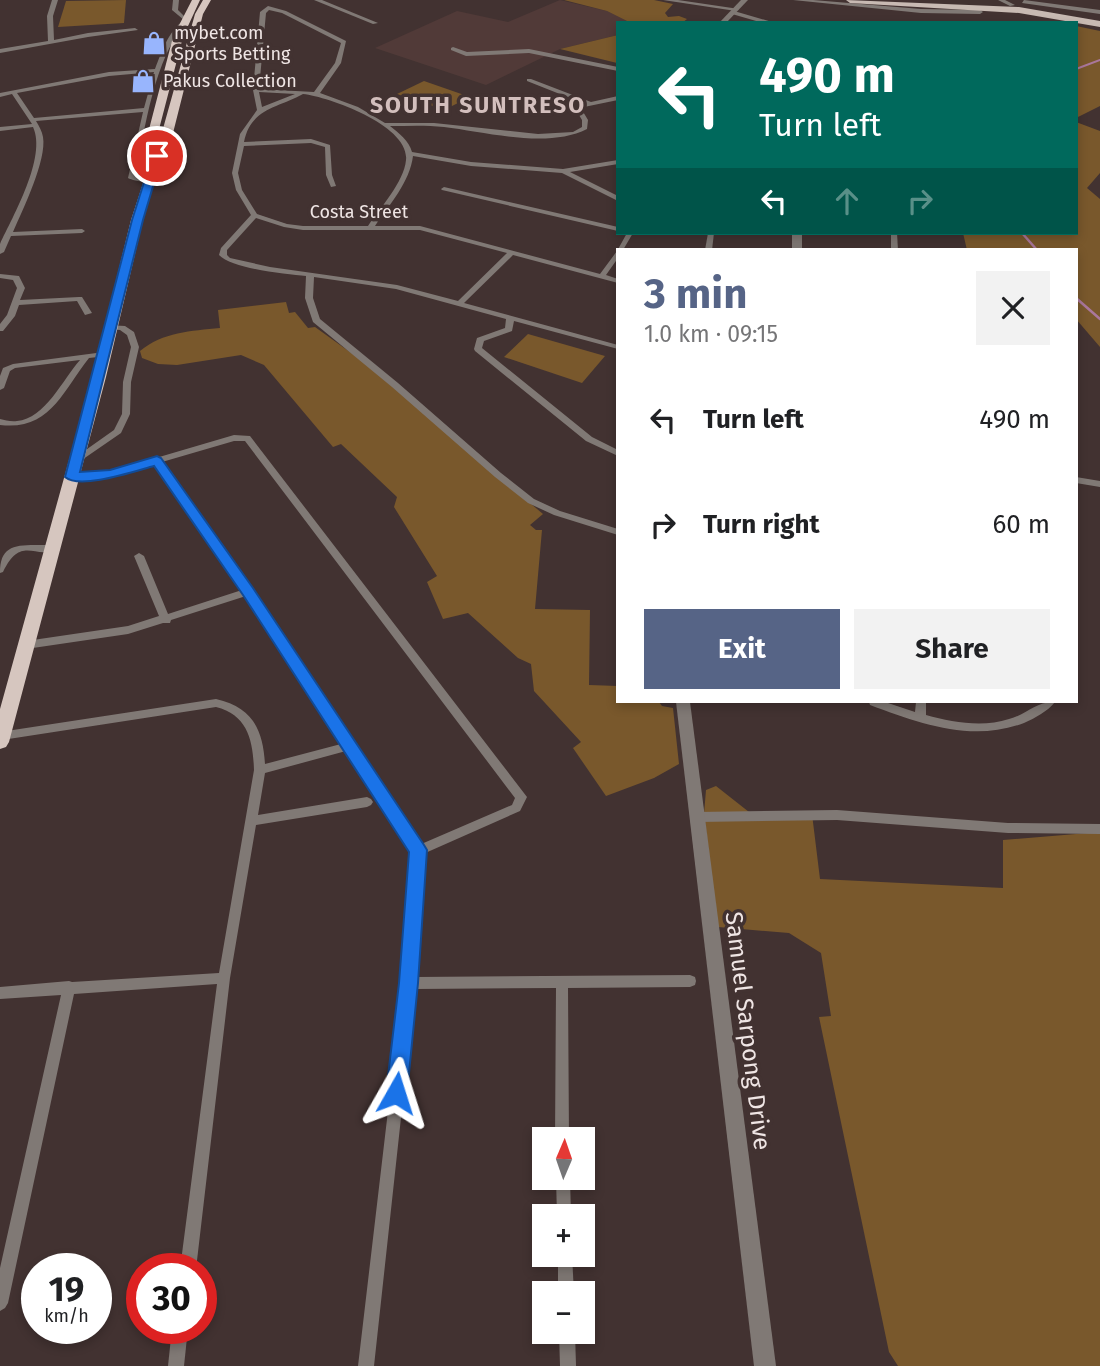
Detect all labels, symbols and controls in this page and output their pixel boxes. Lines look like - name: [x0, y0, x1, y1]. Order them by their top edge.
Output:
- place label: mybet.com Sports Betting: [174, 22, 291, 65]
- shop icon: mybet.com Sports Betting: [140, 29, 168, 57]
- text: 490 m: [759, 46, 895, 105]
- icon: left: [644, 49, 735, 140]
- shop icon: Pakus Collection: [129, 67, 157, 95]
- place label: Pakus Collection: [163, 70, 297, 92]
- district label: SOUTH SUNTRESO: [370, 91, 586, 119]
- text: Turn left: [759, 106, 881, 144]
- pin: [127, 126, 187, 186]
- icon: arrive: [138, 137, 176, 175]
- icon: left: [755, 182, 793, 220]
- icon: ahead: [828, 182, 866, 220]
- icon: right: [901, 182, 939, 220]
- street label: Costa Street: [310, 201, 409, 223]
- text: 3 min: [644, 269, 747, 319]
- button: close: [976, 271, 1050, 345]
- text: 1.0 km · 09:15: [644, 320, 778, 348]
- icon: left: [644, 401, 682, 439]
- text: Turn left: [703, 404, 804, 435]
- text: 490 m: [979, 404, 1050, 435]
- icon: right: [644, 506, 682, 544]
- text: Turn right: [703, 509, 820, 540]
- text: 60 m: [992, 509, 1050, 540]
- button: Exit: [644, 609, 840, 689]
- button: Share: [854, 609, 1050, 689]
- street label: Samuel Sarpong Drive: [719, 910, 777, 1152]
- position arrow: [359, 1056, 433, 1130]
- north arrow: [532, 1127, 595, 1190]
- map controls: [532, 1127, 595, 1344]
- button: +: [532, 1204, 595, 1267]
- speed limit sign: 30: [126, 1253, 217, 1344]
- text: 19: [49, 1268, 84, 1310]
- button: −: [532, 1281, 595, 1344]
- text: km/h: [44, 1305, 89, 1327]

